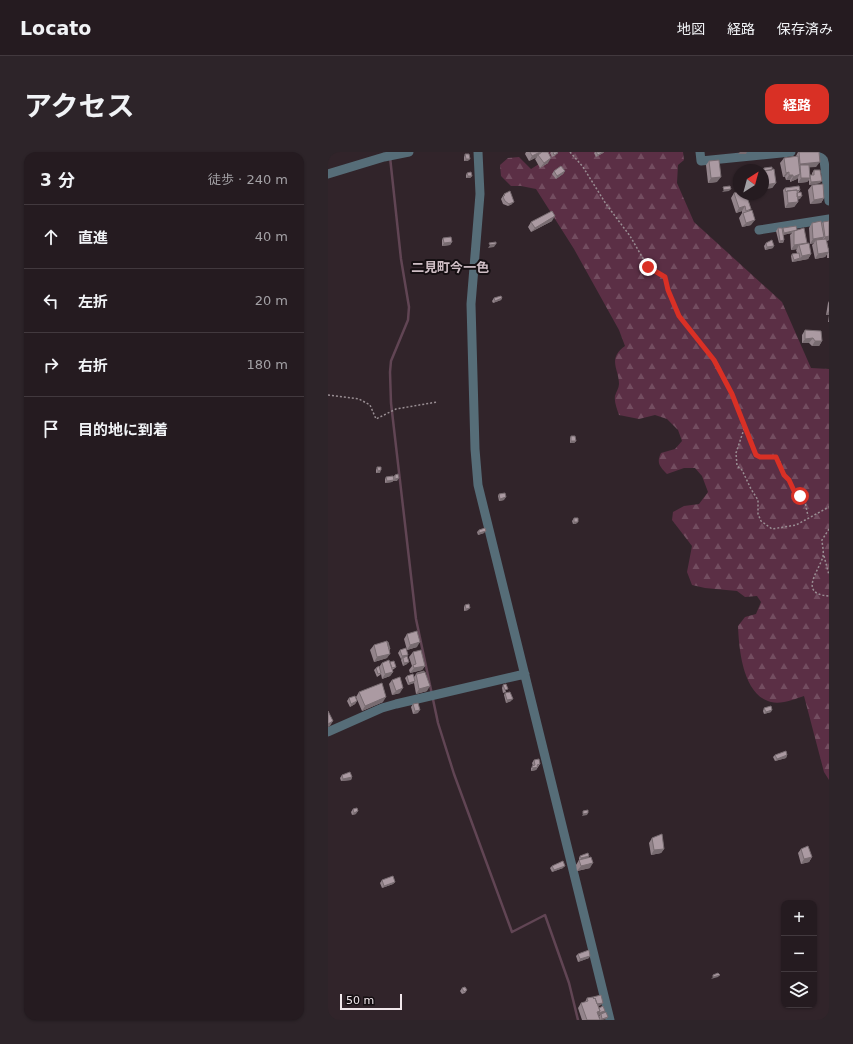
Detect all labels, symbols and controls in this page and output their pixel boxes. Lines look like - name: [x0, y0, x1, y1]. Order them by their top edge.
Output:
- text: Locato: [20, 17, 91, 39]
- text: 地図: [677, 21, 705, 37]
- text: 経路: [727, 21, 755, 37]
- text: 保存済み: [777, 21, 833, 37]
- button: 経路: [765, 84, 829, 124]
- text: アクセス: [24, 90, 135, 123]
- north arrow: [733, 164, 769, 200]
- text: 3 分: [40, 170, 75, 190]
- text: 徒歩 · 240 m: [208, 172, 288, 187]
- icon: ahead: [40, 226, 62, 248]
- text: 直進: [78, 229, 108, 247]
- text: 40 m: [255, 229, 288, 244]
- route end: [639, 258, 657, 276]
- district label: 二見町今一色: [411, 260, 489, 275]
- icon: left: [40, 290, 62, 312]
- text: 左折: [78, 293, 108, 311]
- text: 20 m: [255, 293, 288, 308]
- icon: right: [40, 354, 62, 376]
- text: 右折: [78, 357, 108, 375]
- text: 180 m: [246, 357, 288, 372]
- icon: arrive: [40, 418, 62, 440]
- text: 目的地に到着: [78, 421, 168, 439]
- route start: [791, 487, 809, 505]
- map controls: [781, 900, 817, 1008]
- button: +: [781, 900, 817, 936]
- button: −: [781, 936, 817, 972]
- button: layers: [781, 972, 817, 1008]
- scale bar: [340, 992, 402, 1011]
- text: 50 m: [346, 994, 374, 1007]

